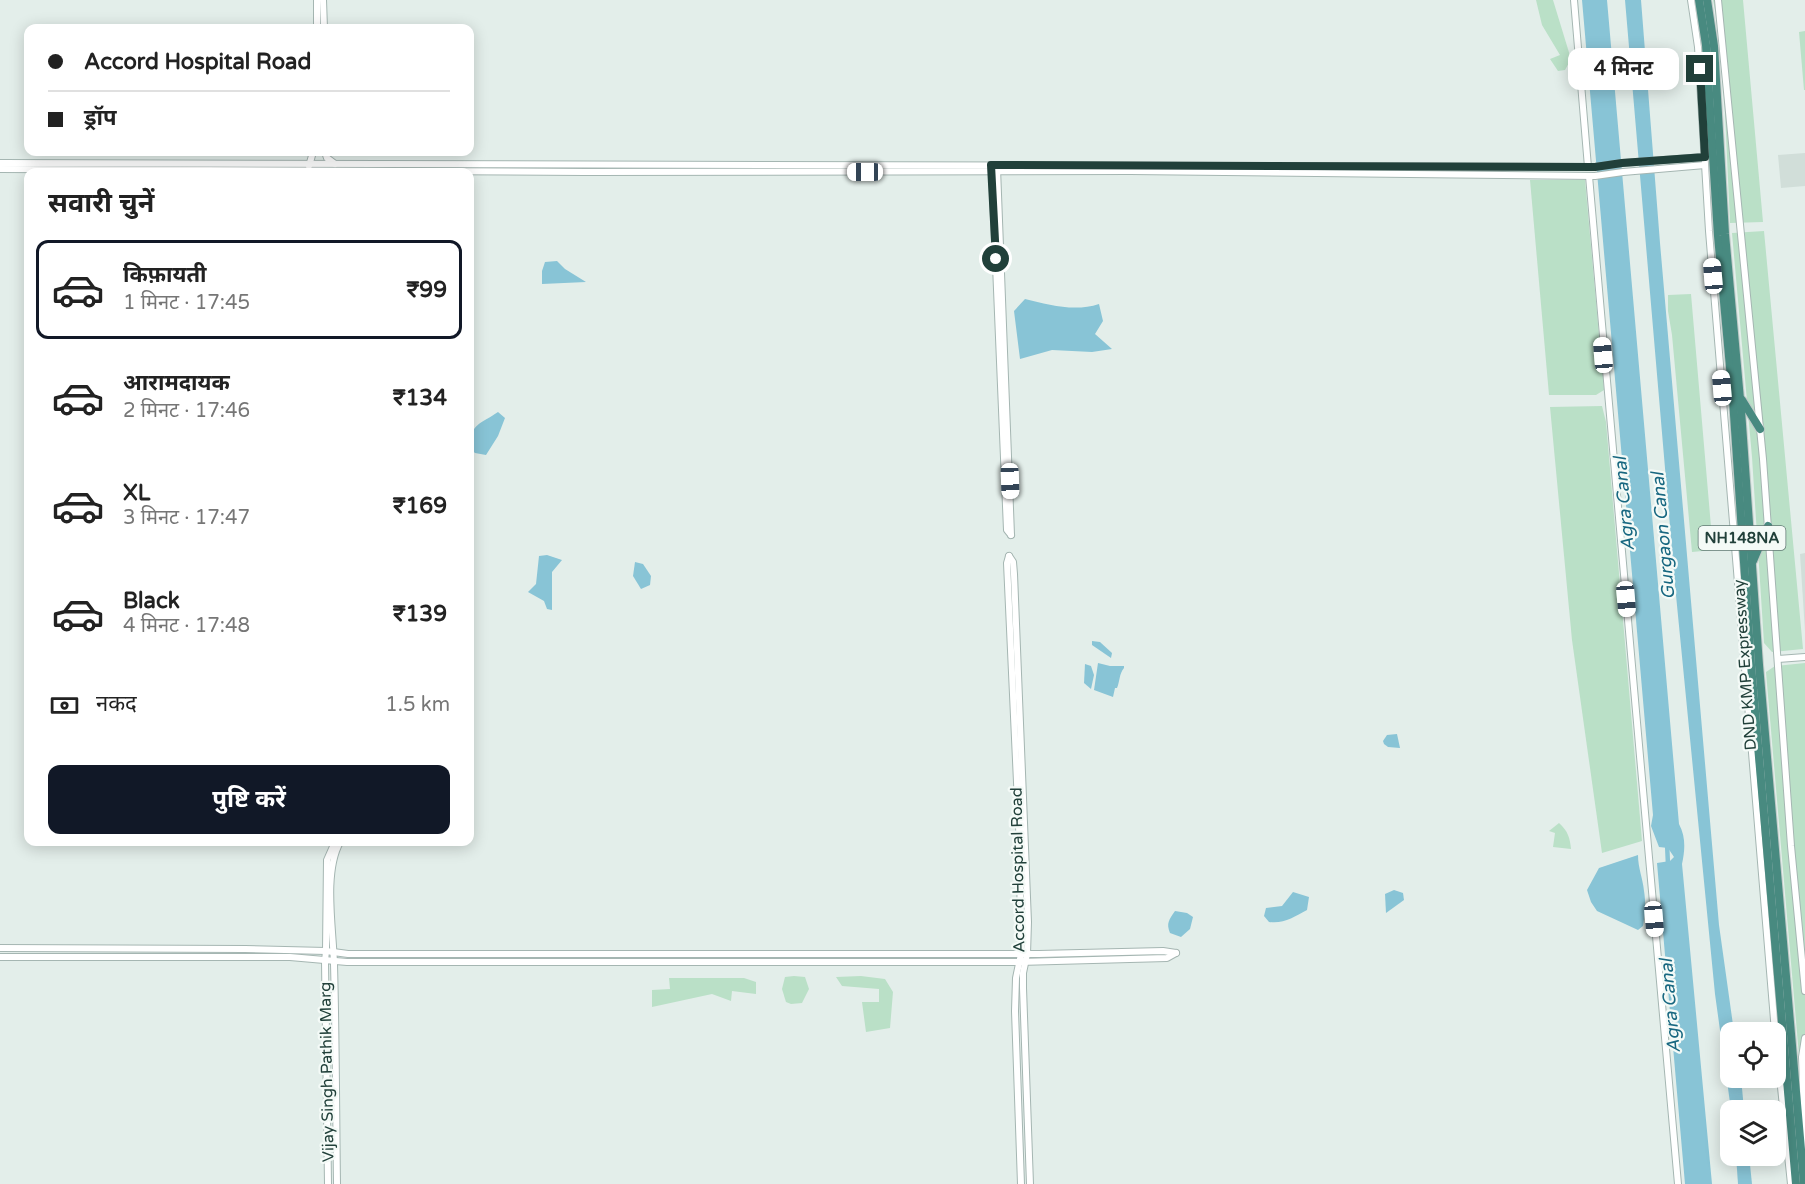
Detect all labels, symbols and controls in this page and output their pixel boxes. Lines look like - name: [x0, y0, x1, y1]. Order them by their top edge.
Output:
- callout: 4 मिनट: [1568, 48, 1679, 90]
- text: Accord Hospital Road: [84, 49, 311, 75]
- route end: [1686, 55, 1713, 82]
- text: 4 मिनट: [1594, 57, 1653, 81]
- text: ड्रॉप: [84, 105, 117, 131]
- car: [847, 163, 883, 181]
- text: सवारी चुनें: [48, 187, 154, 220]
- route start: [982, 245, 1009, 272]
- car: [1702, 257, 1724, 295]
- text: किफ़ायती: [123, 262, 207, 288]
- icon: car: [51, 263, 105, 317]
- text: ₹99: [406, 277, 447, 303]
- text: 1 मिनट · 17:45: [123, 291, 250, 315]
- car: [1592, 336, 1614, 374]
- car: [1711, 369, 1733, 407]
- text: आरामदायक: [123, 370, 230, 396]
- icon: car: [51, 371, 105, 425]
- text: ₹134: [393, 385, 447, 411]
- text: 2 मिनट · 17:46: [123, 399, 250, 423]
- water label: Agra Canal: [1609, 453, 1639, 552]
- car: [1000, 463, 1020, 499]
- water label: Gurgaon Canal: [1646, 469, 1680, 600]
- icon: car: [51, 479, 105, 533]
- text: XL: [123, 480, 150, 506]
- text: ₹169: [393, 493, 447, 519]
- text: 3 मिनट · 17:47: [123, 506, 250, 530]
- road number: NH148NA: [1698, 526, 1786, 550]
- street label: DND KMP Expressway: [1729, 578, 1761, 751]
- car: [1615, 580, 1637, 618]
- icon: car: [51, 587, 105, 641]
- text: Black: [123, 588, 180, 614]
- text: ₹139: [393, 601, 447, 627]
- text: 4 मिनट · 17:48: [123, 614, 250, 638]
- icon: cash: [48, 689, 81, 722]
- text: नकद: [96, 691, 137, 717]
- text: 1.5 km: [385, 693, 450, 717]
- button: पुष्टि करें: [48, 765, 450, 834]
- street label: Accord Hospital Road: [1007, 787, 1029, 953]
- car: [1643, 900, 1665, 938]
- water label: Agra Canal: [1655, 955, 1685, 1054]
- street label: Vijay Singh Pathik Marg: [315, 982, 339, 1162]
- map controls: [1720, 1022, 1786, 1166]
- button: locate: [1720, 1022, 1786, 1088]
- button: layers: [1720, 1100, 1786, 1166]

